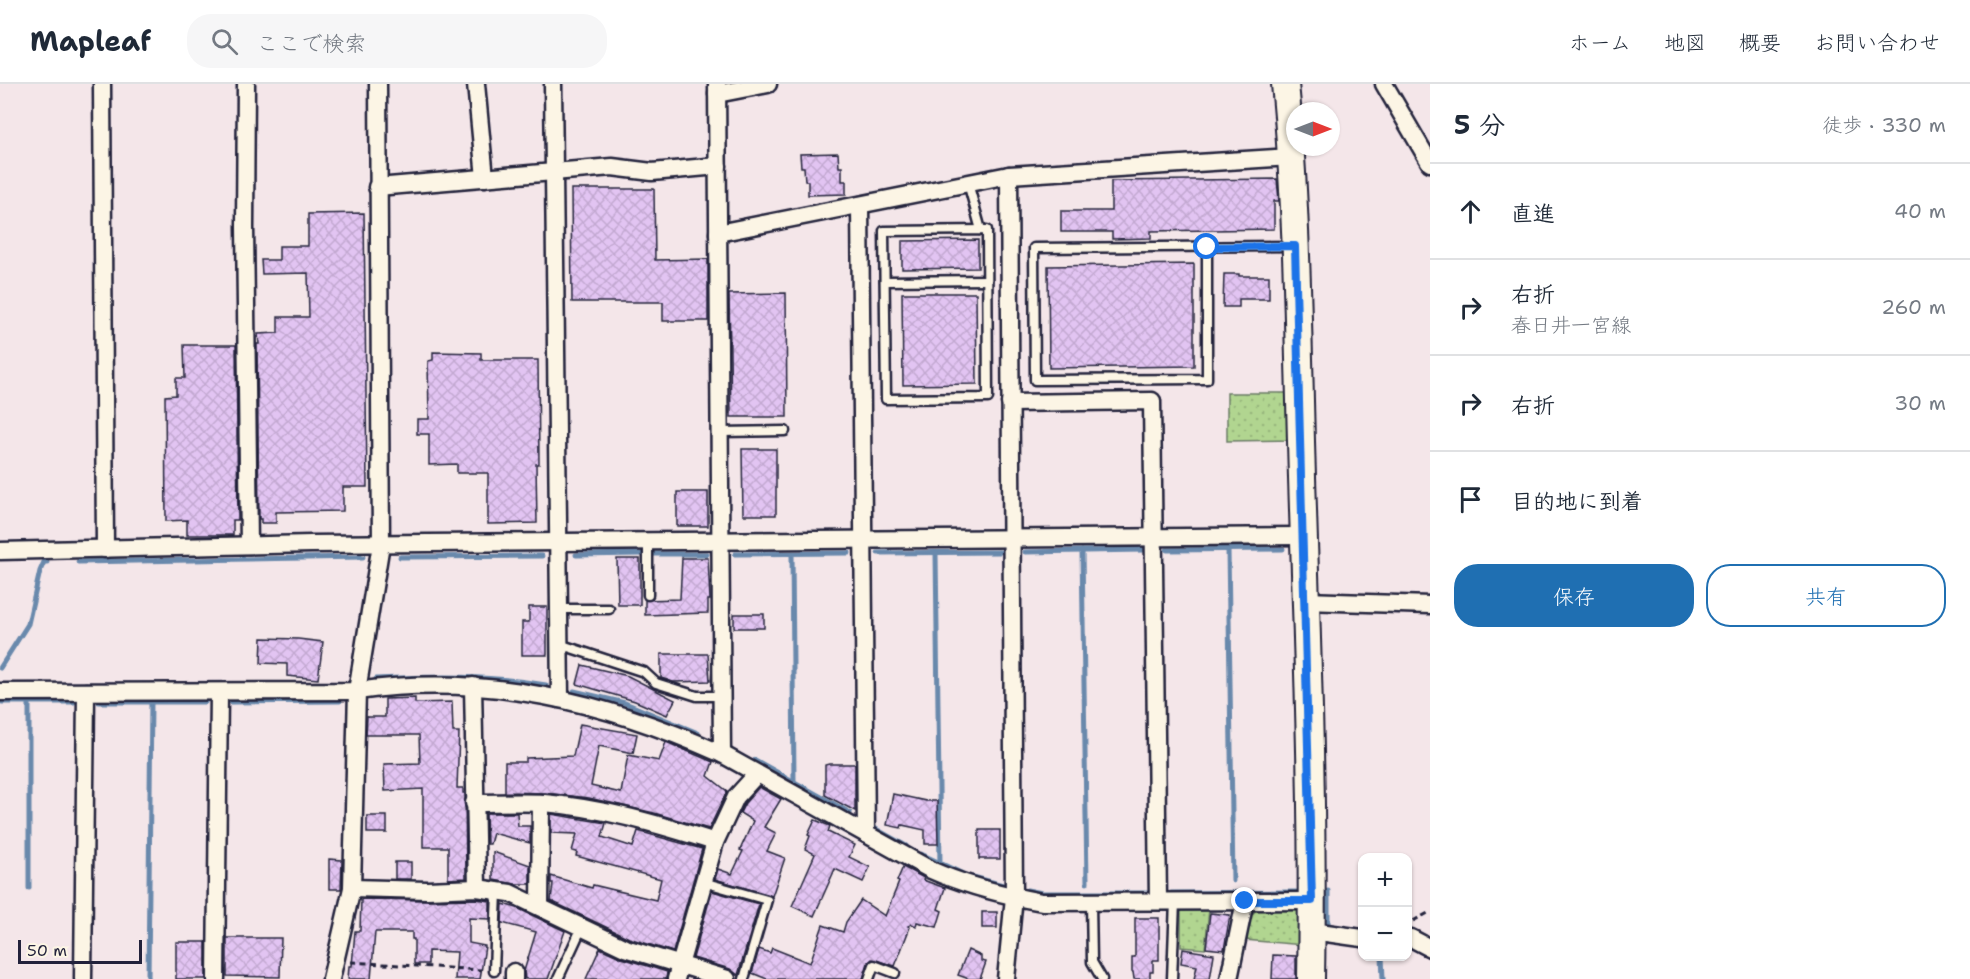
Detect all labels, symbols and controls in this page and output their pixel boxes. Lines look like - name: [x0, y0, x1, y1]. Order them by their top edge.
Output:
- search box: [187, 14, 607, 68]
- text: Mapleaf: [30, 22, 151, 60]
- icon: search: [208, 25, 241, 58]
- text: ここで検索: [256, 29, 366, 58]
- text: ホーム: [1569, 29, 1631, 57]
- text: 地図: [1664, 29, 1706, 57]
- text: 概要: [1739, 29, 1781, 57]
- text: お問い合わせ: [1814, 29, 1940, 57]
- north arrow: [1286, 102, 1340, 156]
- text: 5 分: [1454, 107, 1505, 142]
- text: 徒歩 · 330 m: [1822, 112, 1946, 138]
- icon: ahead: [1454, 195, 1487, 228]
- text: 40 m: [1894, 198, 1946, 224]
- text: 直進: [1511, 199, 1555, 228]
- route start: [1193, 233, 1219, 259]
- text: 右折: [1511, 280, 1555, 309]
- icon: right: [1454, 291, 1487, 324]
- text: 260 m: [1881, 294, 1946, 320]
- text: 春日井一宮線: [1511, 312, 1631, 338]
- icon: right: [1454, 387, 1487, 420]
- text: 30 m: [1894, 390, 1946, 416]
- text: 右折: [1511, 391, 1555, 420]
- icon: arrive: [1454, 483, 1487, 516]
- text: 目的地に到着: [1511, 487, 1643, 516]
- button: 保存: [1454, 564, 1694, 627]
- button: 共有: [1706, 564, 1946, 627]
- map controls: [1358, 853, 1412, 961]
- button: +: [1358, 853, 1412, 907]
- route end: [1231, 887, 1257, 913]
- button: −: [1358, 907, 1412, 961]
- scale bar: [18, 937, 142, 964]
- text: 50 m: [27, 940, 67, 961]

